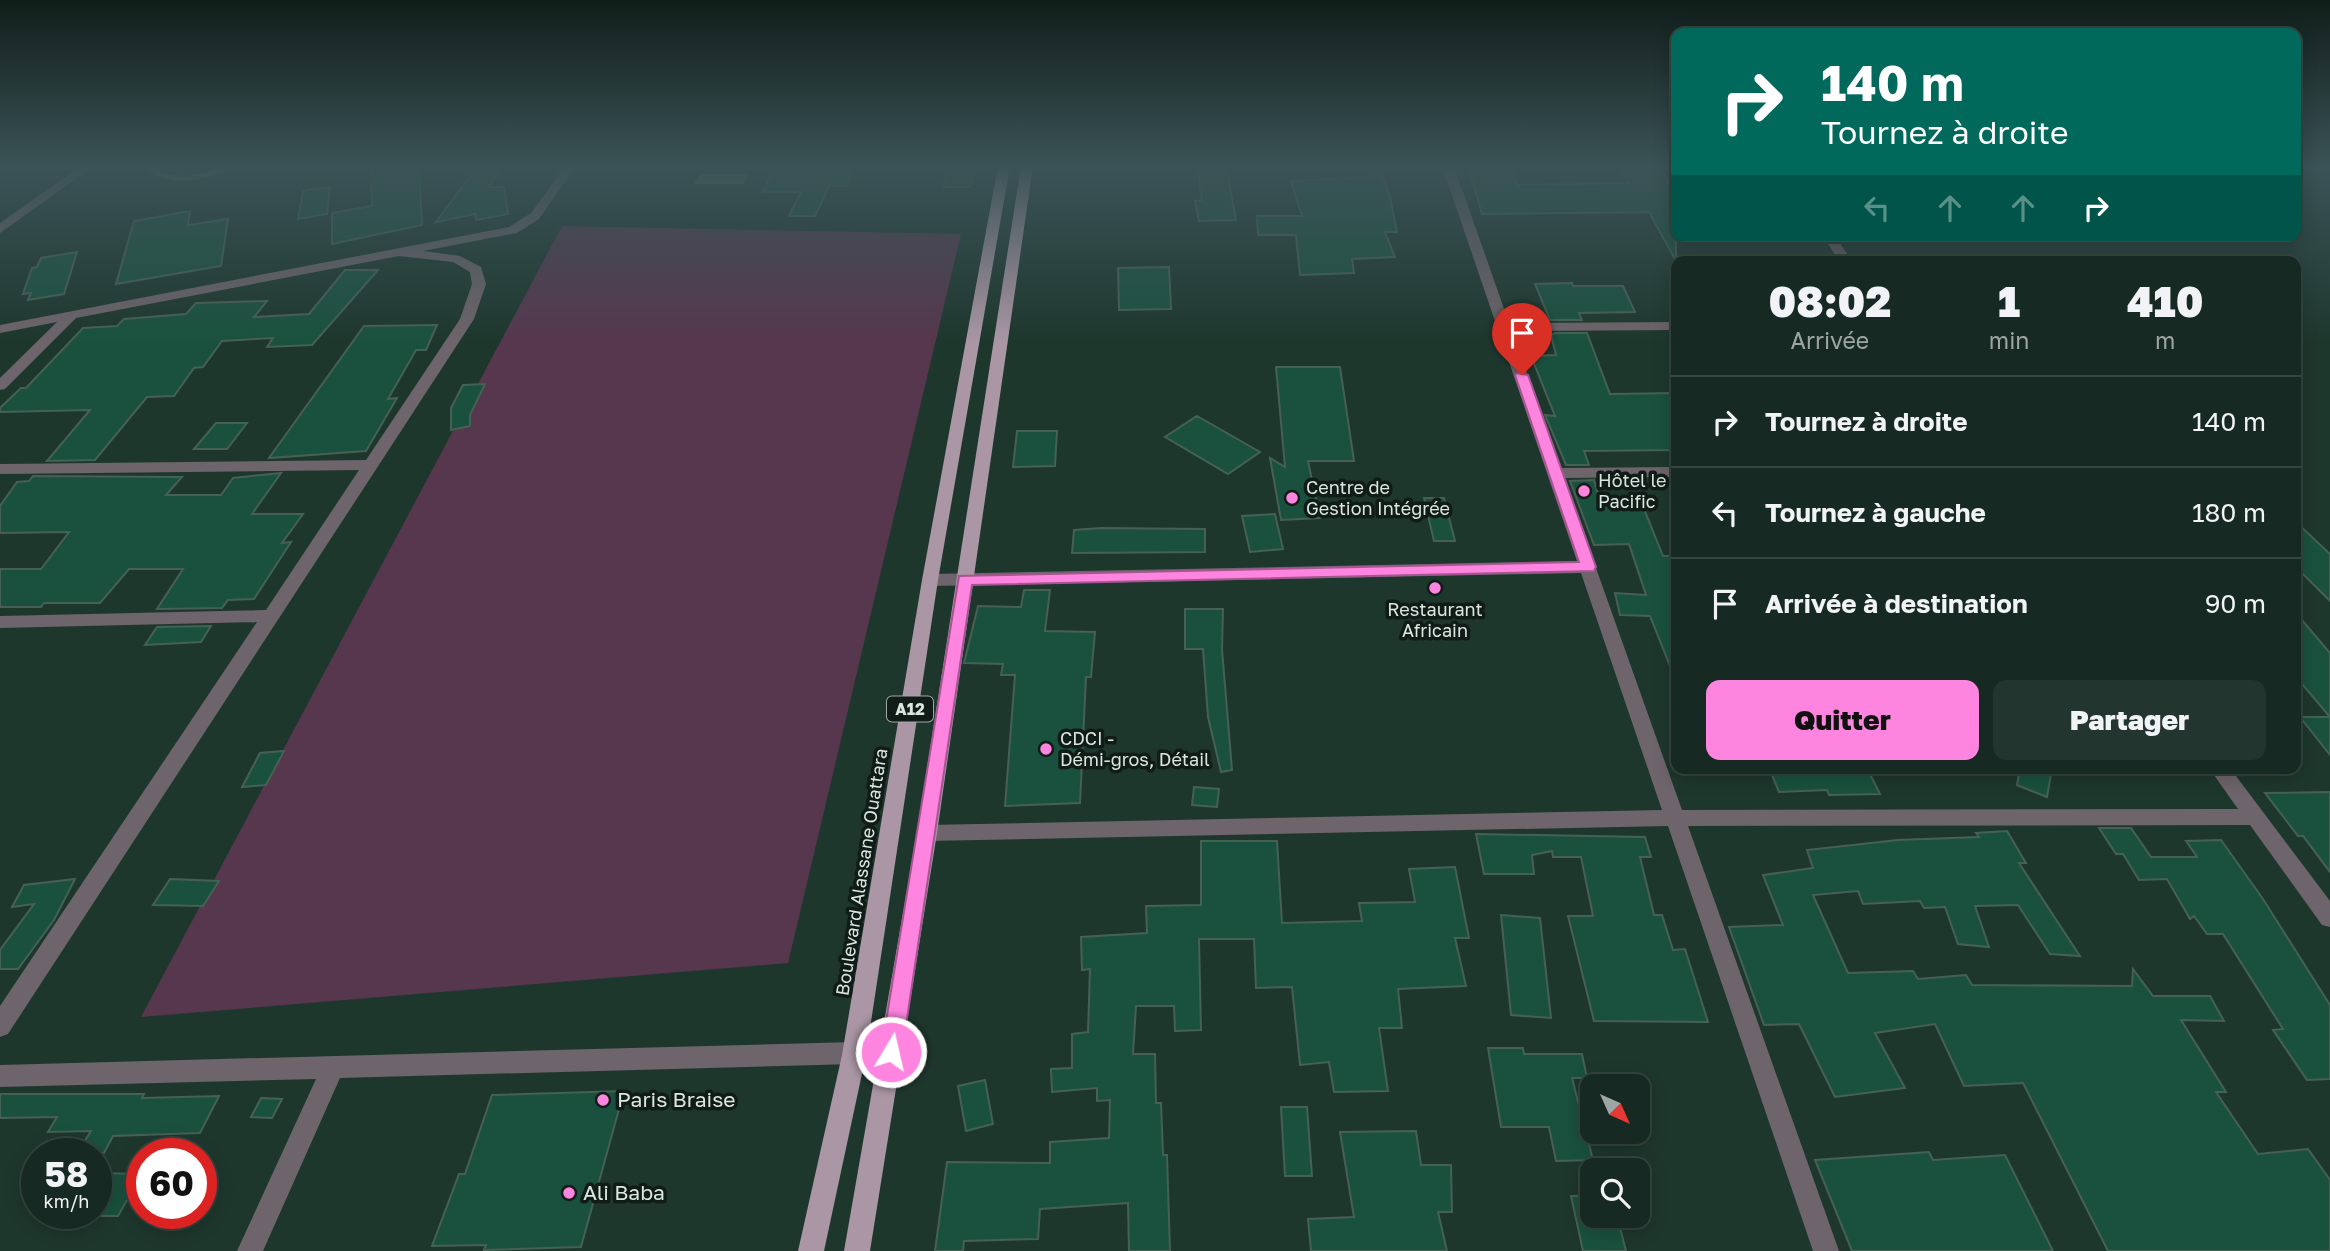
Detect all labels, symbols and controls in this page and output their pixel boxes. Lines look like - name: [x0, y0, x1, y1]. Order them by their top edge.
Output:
- text: 140 m: [1821, 53, 1964, 112]
- icon: right: [1706, 56, 1797, 147]
- text: Tournez à droite: [1821, 113, 2069, 151]
- icon: left: [1858, 189, 1896, 227]
- icon: ahead: [1931, 189, 1969, 227]
- icon: ahead: [2004, 189, 2042, 227]
- icon: right: [2077, 189, 2115, 227]
- text: 08:02: [1768, 276, 1891, 326]
- text: 1: [1998, 276, 2020, 326]
- text: 410: [2127, 276, 2204, 326]
- pin: [1492, 303, 1552, 375]
- icon: arrive: [1503, 314, 1541, 352]
- text: Arrivée: [1791, 326, 1869, 354]
- text: min: [1989, 326, 2029, 354]
- text: m: [2155, 326, 2175, 354]
- icon: right: [1706, 403, 1744, 441]
- text: Tournez à droite: [1765, 406, 1968, 437]
- text: 140 m: [2192, 406, 2266, 437]
- place label: Hôtel le Pacific: [1598, 469, 1666, 512]
- place label: Centre de Gestion Intégrée: [1306, 476, 1450, 519]
- marker: Hôtel le Pacific: [1576, 483, 1592, 499]
- marker: Centre de Gestion Intégrée: [1284, 490, 1300, 506]
- icon: left: [1706, 494, 1744, 532]
- text: Tournez à gauche: [1765, 497, 1986, 528]
- text: 180 m: [2192, 497, 2266, 528]
- marker: Restaurant Africain: [1427, 580, 1443, 596]
- icon: arrive: [1706, 585, 1744, 623]
- text: Arrivée à destination: [1765, 588, 2028, 619]
- text: 90 m: [2205, 588, 2266, 619]
- place label: Restaurant Africain: [1387, 598, 1483, 641]
- button: Quitter: [1706, 680, 1979, 760]
- button: Partager: [1993, 680, 2266, 760]
- road number: A12: [887, 696, 933, 722]
- place label: CDCI - Démi-gros, Détail: [1060, 727, 1210, 770]
- marker: CDCI - Démi-gros, Détail: [1038, 741, 1054, 757]
- street label: Boulevard Alassane Ouattara: [831, 747, 891, 997]
- position arrow: [854, 1015, 928, 1089]
- north arrow: [1580, 1074, 1650, 1144]
- map controls: [1580, 1074, 1650, 1228]
- place label: Paris Braise: [617, 1086, 735, 1112]
- marker: Paris Braise: [595, 1092, 611, 1108]
- speed limit sign: 60: [126, 1138, 217, 1229]
- text: 58: [45, 1153, 88, 1195]
- button: search: [1580, 1158, 1650, 1228]
- place label: Ali Baba: [583, 1179, 665, 1205]
- marker: Ali Baba: [561, 1185, 577, 1201]
- text: km/h: [44, 1190, 89, 1212]

